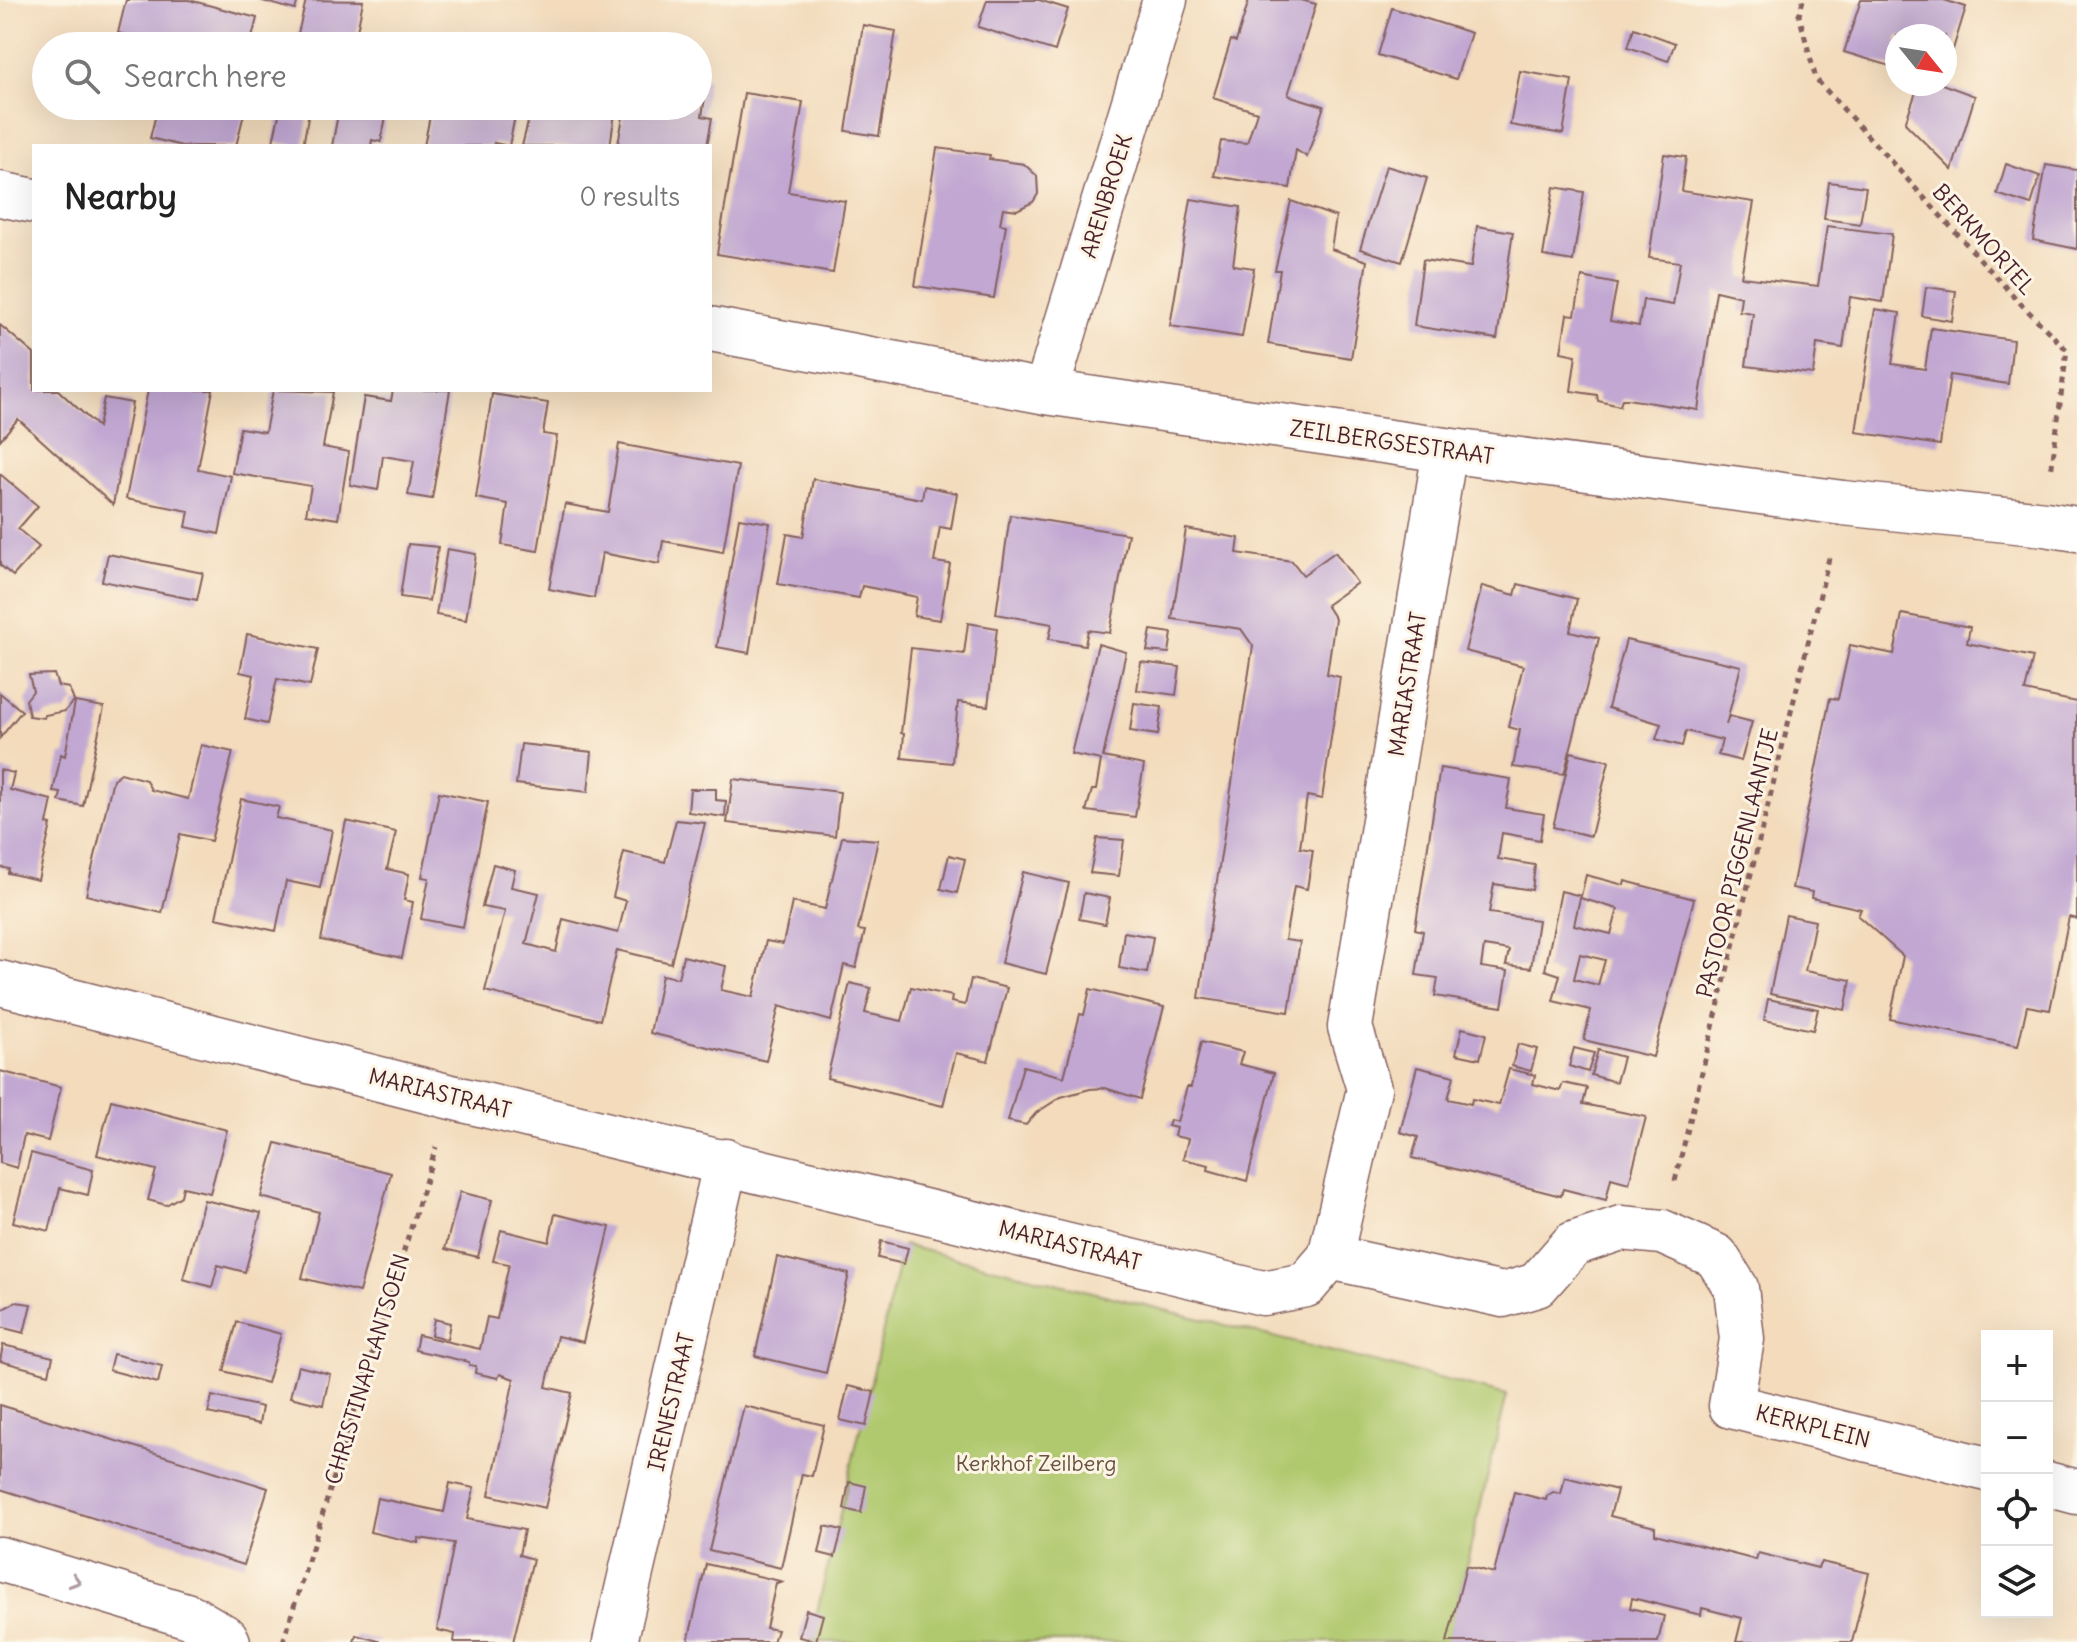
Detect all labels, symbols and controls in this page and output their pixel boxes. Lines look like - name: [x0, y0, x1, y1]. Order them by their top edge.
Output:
- north arrow: [1885, 24, 1957, 96]
- search box: [32, 32, 712, 120]
- icon: search: [60, 54, 104, 98]
- text: Search here: [124, 57, 287, 95]
- street label: ARENBROEK: [1074, 130, 1138, 261]
- text: Nearby: [64, 175, 177, 218]
- street label: BERKMORTEL: [1927, 178, 2041, 300]
- text: 0 results: [579, 180, 680, 213]
- street label: ZEILBERGSESTRAAT: [1288, 414, 1496, 470]
- street label: MARIASTRAAT: [1382, 610, 1432, 758]
- street label: PASTOOR PIGGENLAANTJE: [1690, 725, 1784, 1001]
- street label: MARIASTRAAT: [366, 1062, 514, 1124]
- street label: MARIASTRAAT: [996, 1214, 1144, 1276]
- street label: CHRISTINAPLANTSOEN: [319, 1250, 415, 1488]
- street label: IRENESTRAAT: [642, 1330, 700, 1474]
- map controls: [1981, 1330, 2053, 1618]
- button: +: [1981, 1330, 2053, 1402]
- street label: KERKPLEIN: [1753, 1398, 1873, 1454]
- button: −: [1981, 1402, 2053, 1474]
- park label: Kerkhof Zeilberg: [956, 1449, 1116, 1477]
- button: locate: [1981, 1474, 2053, 1546]
- button: layers: [1981, 1546, 2053, 1618]
- one-way arrow: [67, 1572, 81, 1588]

